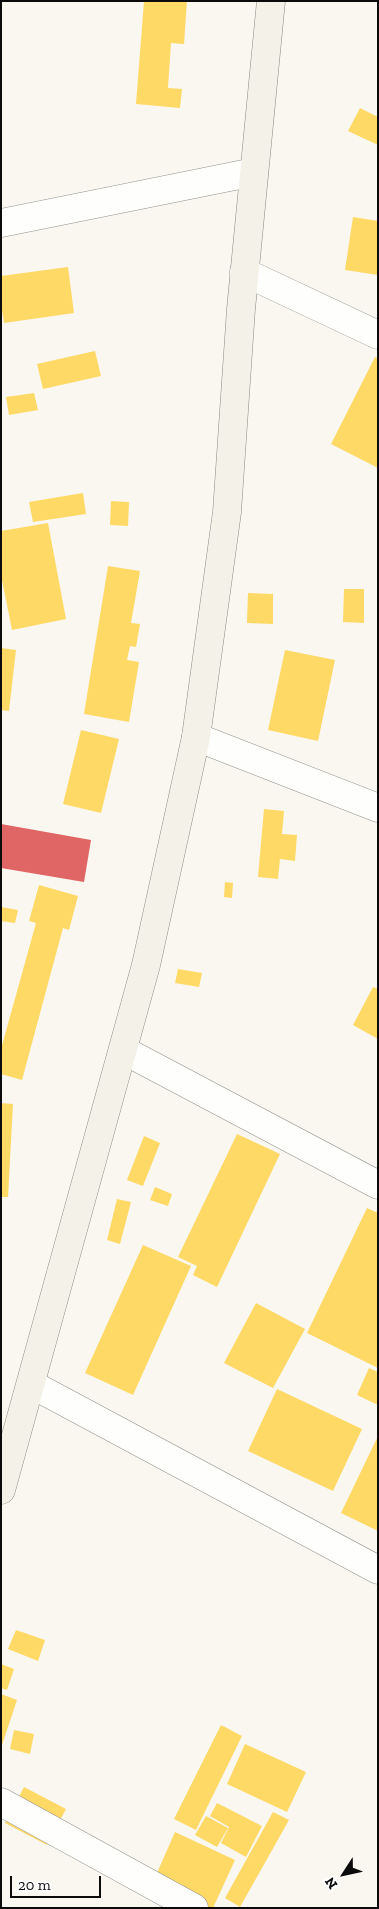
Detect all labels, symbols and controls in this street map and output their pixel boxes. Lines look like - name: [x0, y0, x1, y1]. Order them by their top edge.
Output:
- north arrow: [319, 1849, 369, 1899]
- scale bar: [12, 1866, 104, 1898]
- text: N: [321, 1874, 341, 1892]
- text: 20 m: [18, 1876, 51, 1894]

